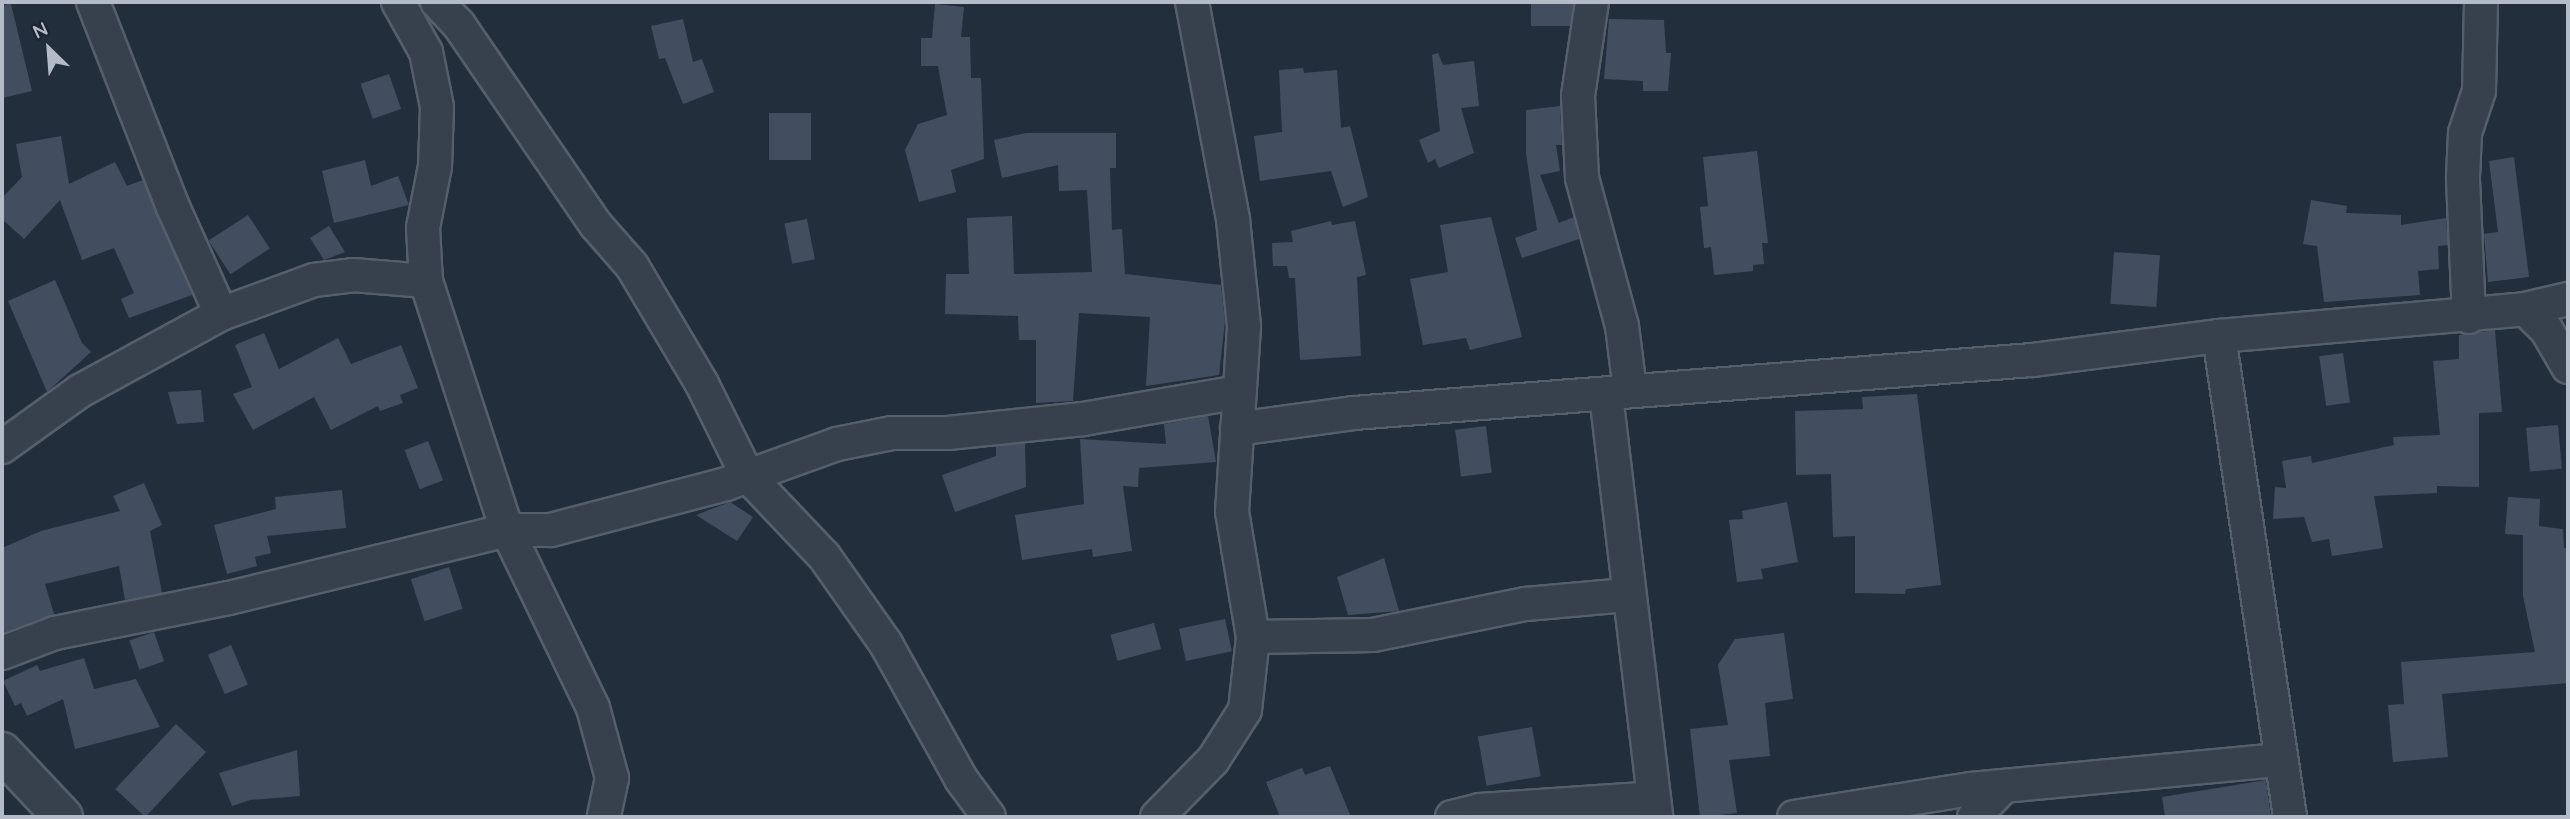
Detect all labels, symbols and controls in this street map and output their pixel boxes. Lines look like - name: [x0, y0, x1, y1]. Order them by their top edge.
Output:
- north arrow: [14, 14, 84, 84]
- text: N: [29, 16, 52, 44]

